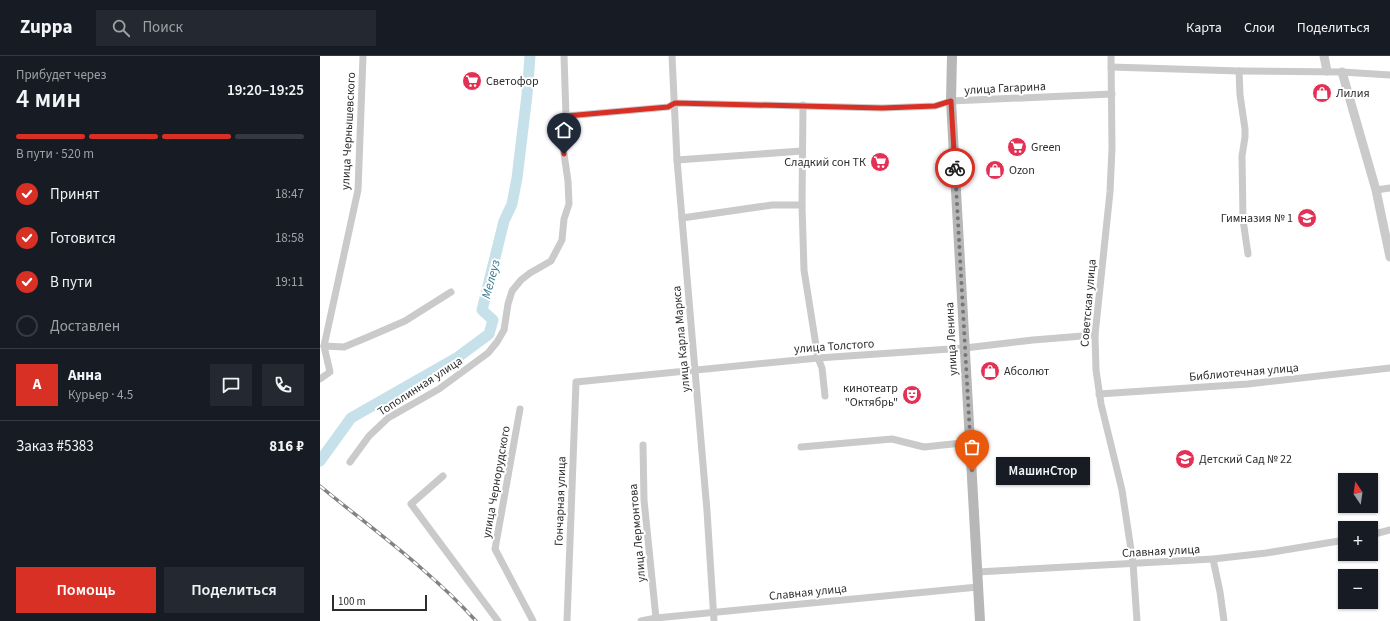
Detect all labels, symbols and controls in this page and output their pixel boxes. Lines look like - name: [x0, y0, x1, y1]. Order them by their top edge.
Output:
- search box: [96, 10, 376, 46]
- text: Zuppa: [20, 14, 72, 41]
- icon: search: [110, 17, 132, 39]
- text: Поиск: [142, 17, 183, 38]
- text: Карта: [1186, 18, 1222, 38]
- text: Слои: [1244, 18, 1275, 38]
- text: Поделиться: [1297, 18, 1370, 38]
- text: Прибудет через: [16, 66, 106, 84]
- supermarket icon: Светофор: [461, 70, 483, 92]
- street label: улица Чернышевского: [337, 72, 360, 190]
- place label: Светофор: [486, 73, 539, 90]
- street label: улица Гагарина: [964, 78, 1046, 99]
- text: 4 мин: [16, 80, 81, 117]
- text: 19:20–19:25: [227, 80, 304, 101]
- shop icon: Лилия: [1311, 82, 1333, 104]
- place label: Лилия: [1336, 85, 1370, 102]
- pin: [547, 113, 581, 154]
- icon: home: [553, 119, 575, 141]
- supermarket icon: Green: [1006, 136, 1028, 158]
- place label: Green: [1031, 139, 1061, 156]
- text: В пути · 520 m: [16, 145, 94, 163]
- courier: [935, 148, 975, 188]
- supermarket icon: Сладкий сон ТК: [869, 151, 891, 173]
- place label: Сладкий сон ТК: [784, 154, 866, 171]
- icon: bike: [944, 157, 966, 179]
- shop icon: Ozon: [984, 159, 1006, 181]
- place label: Ozon: [1009, 162, 1035, 179]
- icon: check: [16, 183, 38, 205]
- text: Принят: [50, 184, 100, 205]
- text: 18:47: [275, 185, 304, 203]
- school or university icon: Гимназия № 1: [1296, 207, 1318, 229]
- place label: Гимназия № 1: [1221, 210, 1293, 227]
- icon: check: [16, 227, 38, 249]
- text: Готовится: [50, 228, 116, 249]
- text: 18:58: [275, 229, 304, 247]
- water label: Мелеуз: [477, 257, 505, 301]
- street label: Советская улица: [1076, 258, 1101, 348]
- icon: check: [16, 271, 38, 293]
- text: В пути: [50, 272, 93, 293]
- text: 19:11: [275, 273, 304, 291]
- street label: улица Карла Маркса: [668, 285, 695, 393]
- street label: улица Ленина: [941, 302, 962, 376]
- text: Доставлен: [50, 316, 120, 337]
- street label: улица Толстого: [793, 335, 875, 358]
- street label: Тополинная улица: [375, 353, 466, 420]
- street label: Библиотечная улица: [1189, 359, 1300, 386]
- shop icon: Абсолют: [979, 360, 1001, 382]
- place label: Абсолют: [1004, 363, 1050, 380]
- button: chat: [210, 364, 252, 406]
- button: phone: [262, 364, 304, 406]
- text: Анна: [68, 365, 102, 386]
- text: А: [33, 374, 41, 395]
- place label: кинотеатр "Октябрь": [843, 380, 898, 411]
- theatre icon: кинотеатр "Октябрь": [901, 384, 923, 406]
- text: Курьер · 4.5: [68, 386, 133, 404]
- street label: улица Чернорудского: [478, 424, 515, 540]
- pin: [955, 430, 989, 471]
- text: Заказ #5383: [16, 436, 94, 457]
- text: 816 ₽: [269, 436, 304, 457]
- icon: bag: [961, 436, 983, 458]
- school or university icon: Детский Сад № 22: [1174, 448, 1196, 470]
- place label: Детский Сад № 22: [1199, 451, 1292, 468]
- street label: Гончарная улица: [550, 456, 571, 546]
- callout: МашинСтор: [996, 457, 1090, 485]
- text: МашинСтор: [1009, 462, 1077, 480]
- north arrow: [1338, 473, 1378, 513]
- map controls: [1338, 473, 1378, 609]
- street label: улица Лермонтова: [625, 483, 650, 583]
- button: +: [1338, 521, 1378, 561]
- street label: Славная улица: [1122, 541, 1201, 562]
- button: Помощь: [16, 567, 156, 613]
- button: Поделиться: [164, 567, 304, 613]
- button: −: [1338, 569, 1378, 609]
- street label: Славная улица: [768, 580, 848, 605]
- scale bar: [332, 593, 427, 612]
- text: 100 m: [338, 594, 366, 609]

